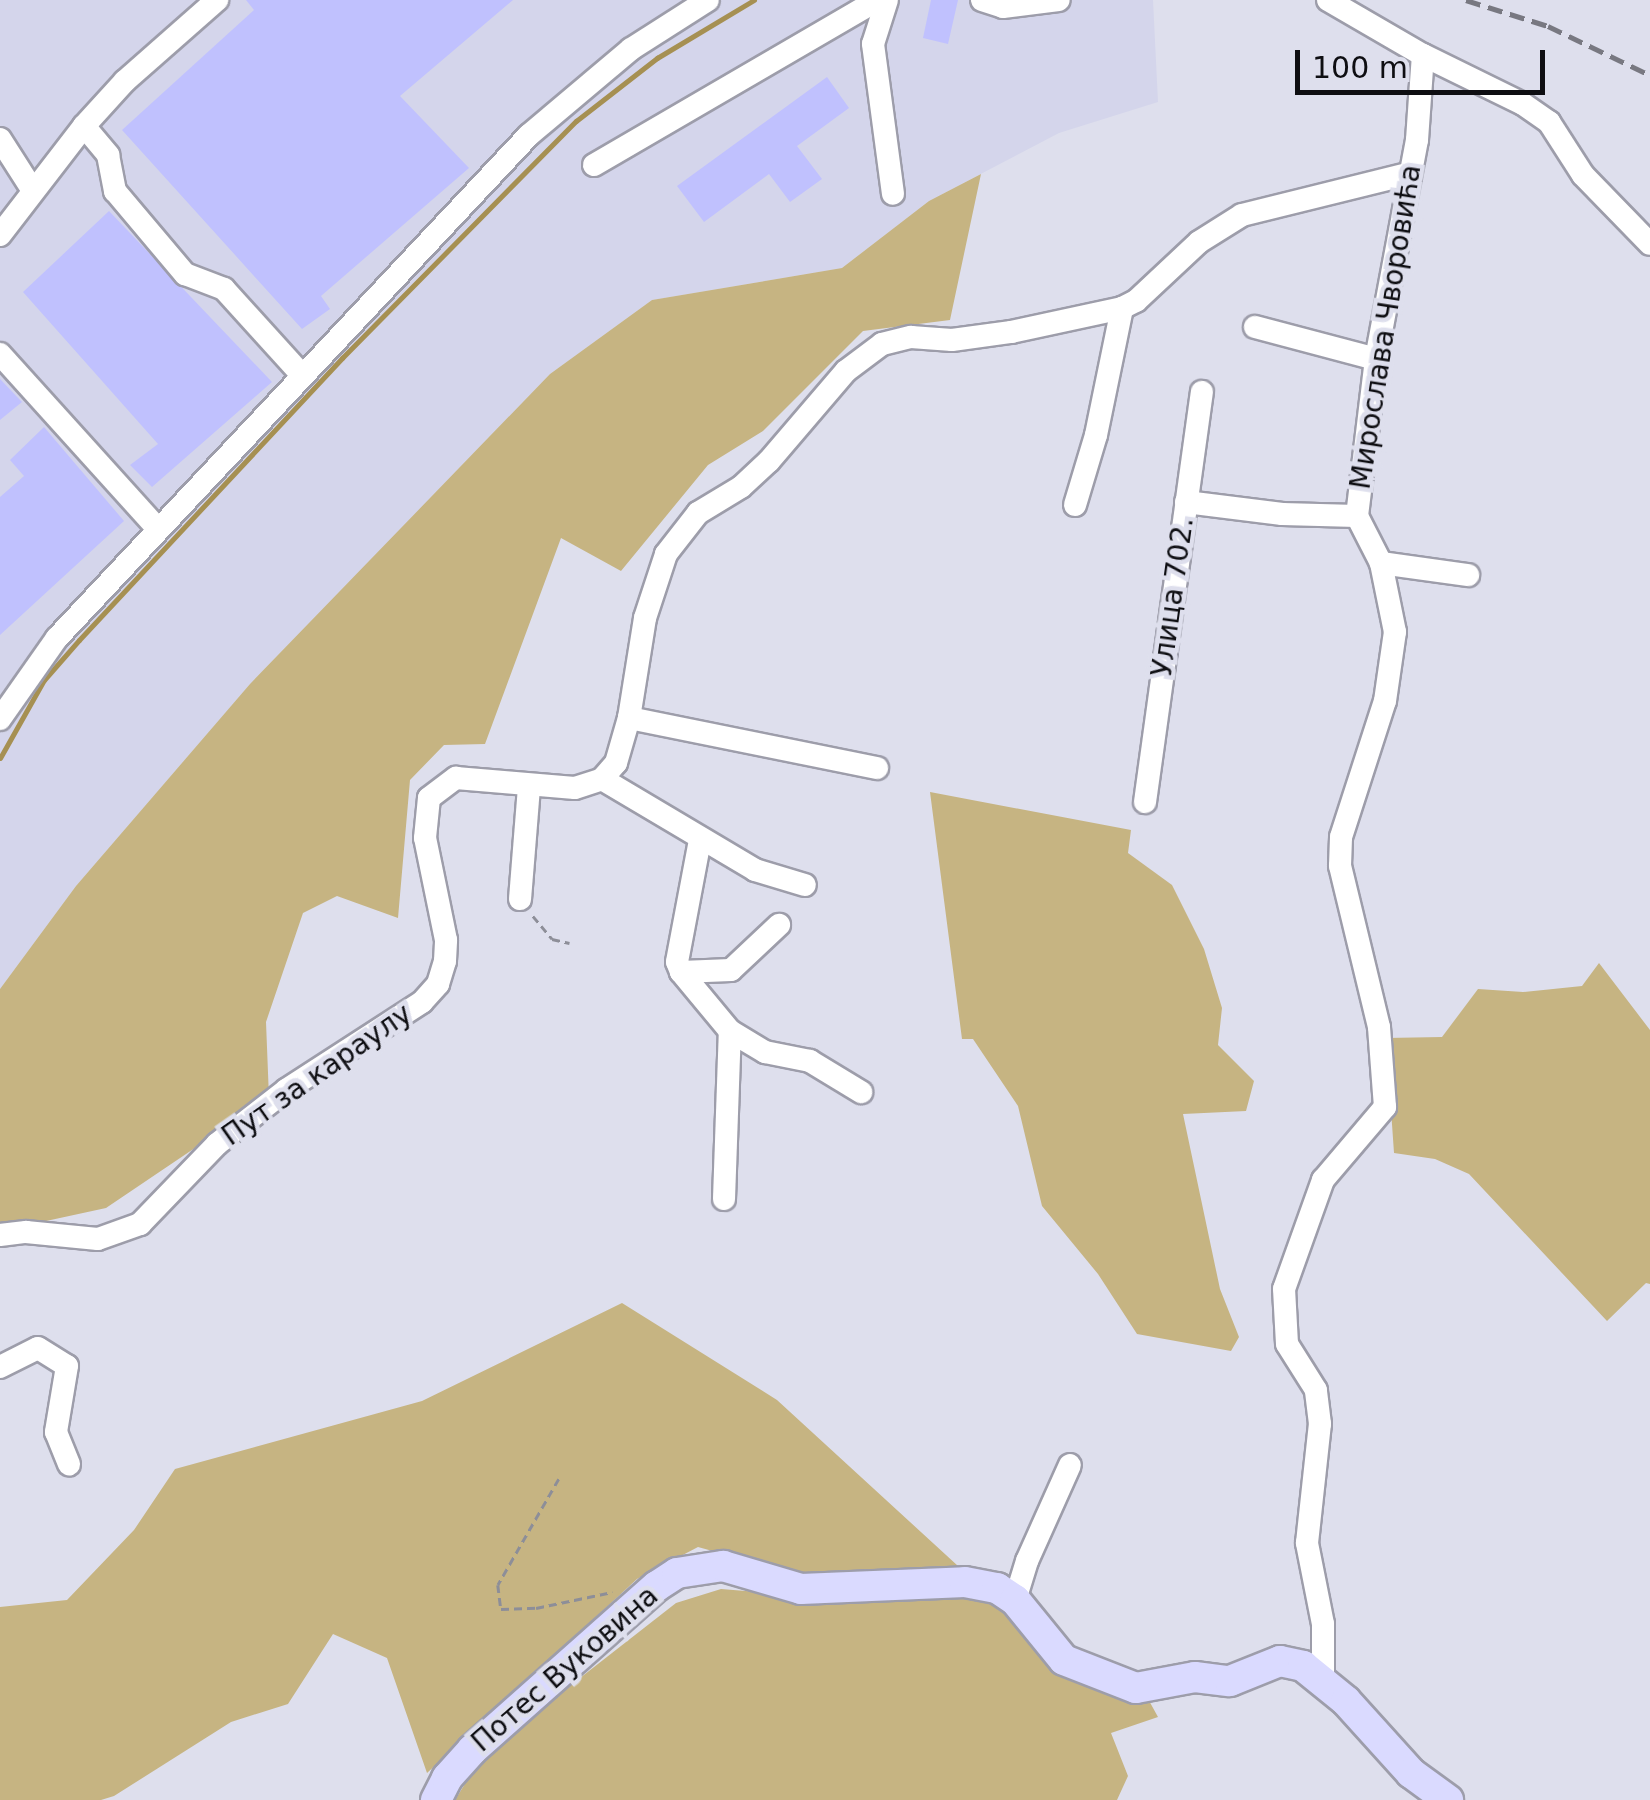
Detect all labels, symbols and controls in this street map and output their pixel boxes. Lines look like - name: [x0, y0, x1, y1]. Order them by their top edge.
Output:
- scale bar: [1300, 30, 1550, 92]
- text: 100 m: [1312, 50, 1408, 85]
- street label: Мирослава Чворовића: [1344, 162, 1428, 492]
- street label: Улица 702.: [1145, 515, 1201, 679]
- street label: Пут за караулу: [216, 997, 418, 1153]
- street label: Потес Вуковина: [465, 1579, 665, 1759]

